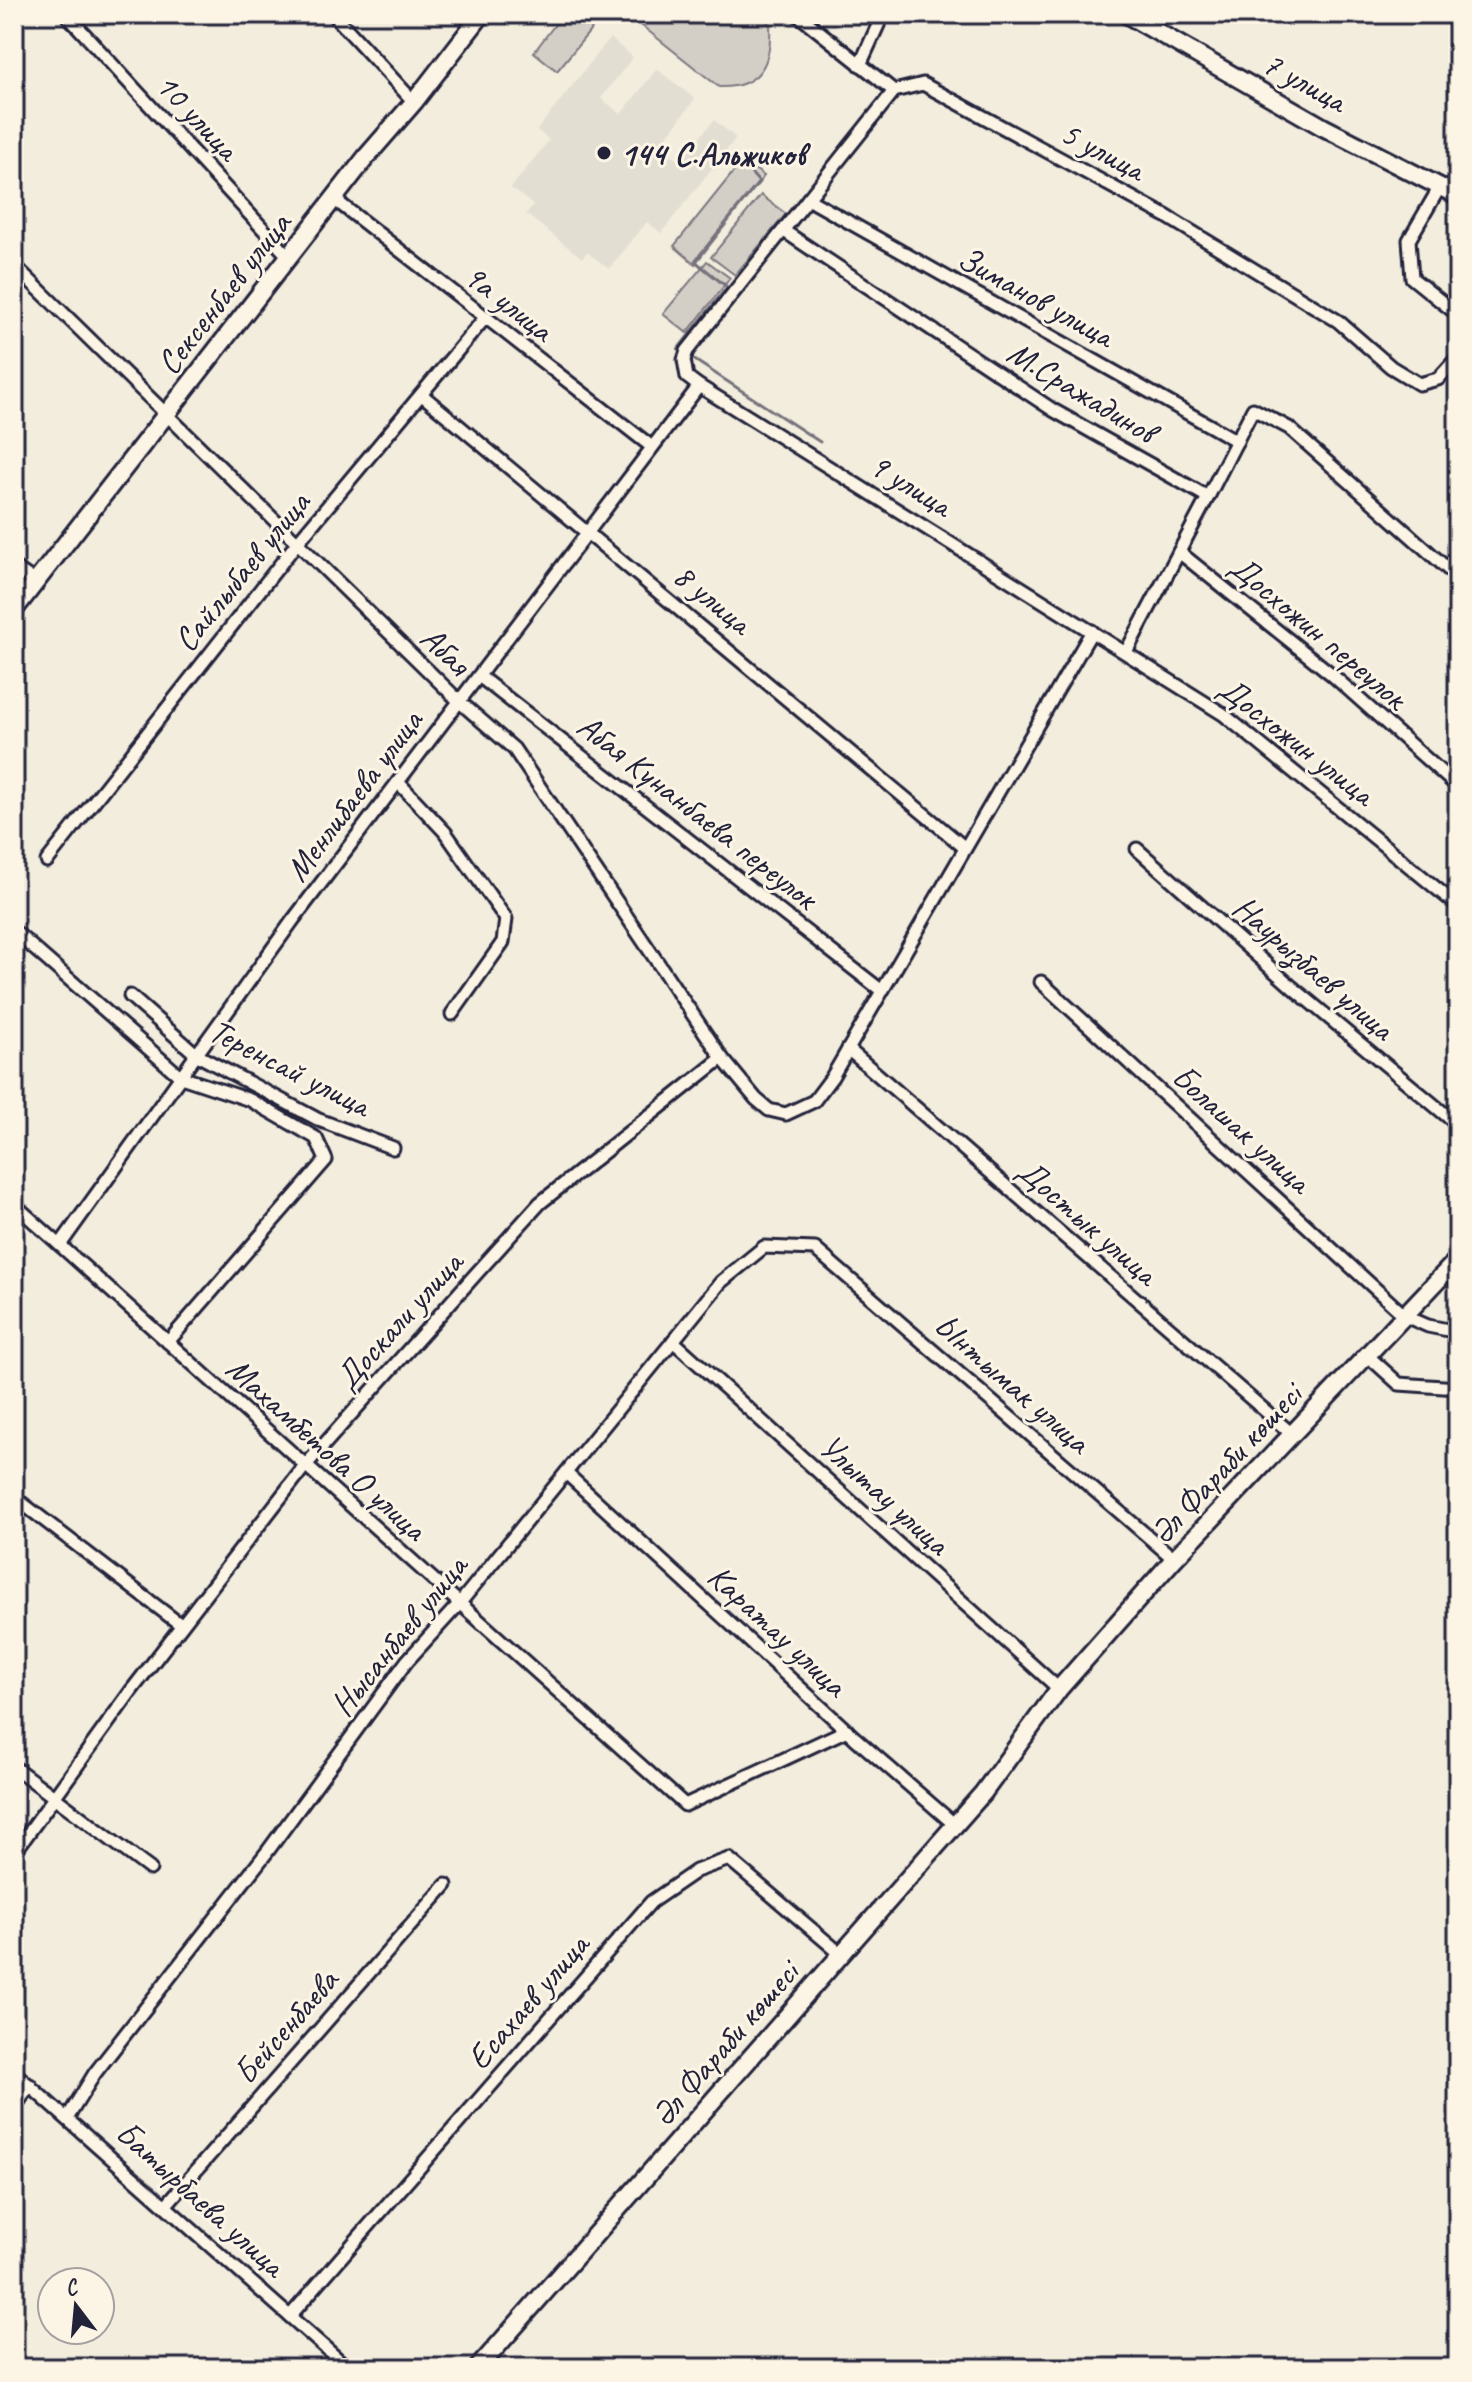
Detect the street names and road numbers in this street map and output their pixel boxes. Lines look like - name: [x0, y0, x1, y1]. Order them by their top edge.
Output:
- street label: 7 улица: [1255, 41, 1357, 123]
- street label: 10 улица: [146, 64, 251, 171]
- street label: 5 улица: [1053, 111, 1155, 192]
- street label: Сексенбаев улица: [147, 202, 301, 383]
- street label: Зиманов улица: [950, 236, 1124, 358]
- street label: 9а улица: [455, 254, 564, 352]
- street label: М.Сражадинов: [1000, 330, 1169, 456]
- street label: 9 улица: [862, 443, 962, 528]
- street label: Сайлыбаев улица: [164, 481, 321, 660]
- street label: Досхожин переулок: [1221, 545, 1418, 720]
- street label: 8 улица: [665, 553, 763, 645]
- street label: Абая: [412, 616, 481, 686]
- street label: Досхожин улица: [1210, 666, 1386, 816]
- street label: Менлибаева улица: [275, 699, 433, 889]
- street label: Абая Кунанбаева переулок: [569, 704, 829, 920]
- street label: Наурызбаев улица: [1224, 886, 1405, 1051]
- street label: Теренсай улица: [202, 1009, 380, 1128]
- street label: Болашак улица: [1163, 1055, 1322, 1204]
- street label: Достык улица: [1009, 1149, 1169, 1296]
- street label: Доскали улица: [325, 1240, 474, 1398]
- street label: Ынтымак улица: [926, 1304, 1101, 1464]
- street label: Махамбетова О улица: [218, 1347, 438, 1551]
- street label: Әл Фараби көшесі: [1140, 1371, 1313, 1553]
- street label: Улытау улица: [811, 1425, 960, 1566]
- street label: Нысанбаев улица: [320, 1544, 478, 1725]
- street label: Каратау улица: [699, 1555, 858, 1707]
- street label: Есахаев улица: [457, 1922, 600, 2078]
- street label: Әл Фараби көшесі: [641, 1949, 810, 2135]
- street label: Бейсенбаева: [224, 1958, 349, 2093]
- street label: Батырбаева улица: [107, 2111, 297, 2288]

